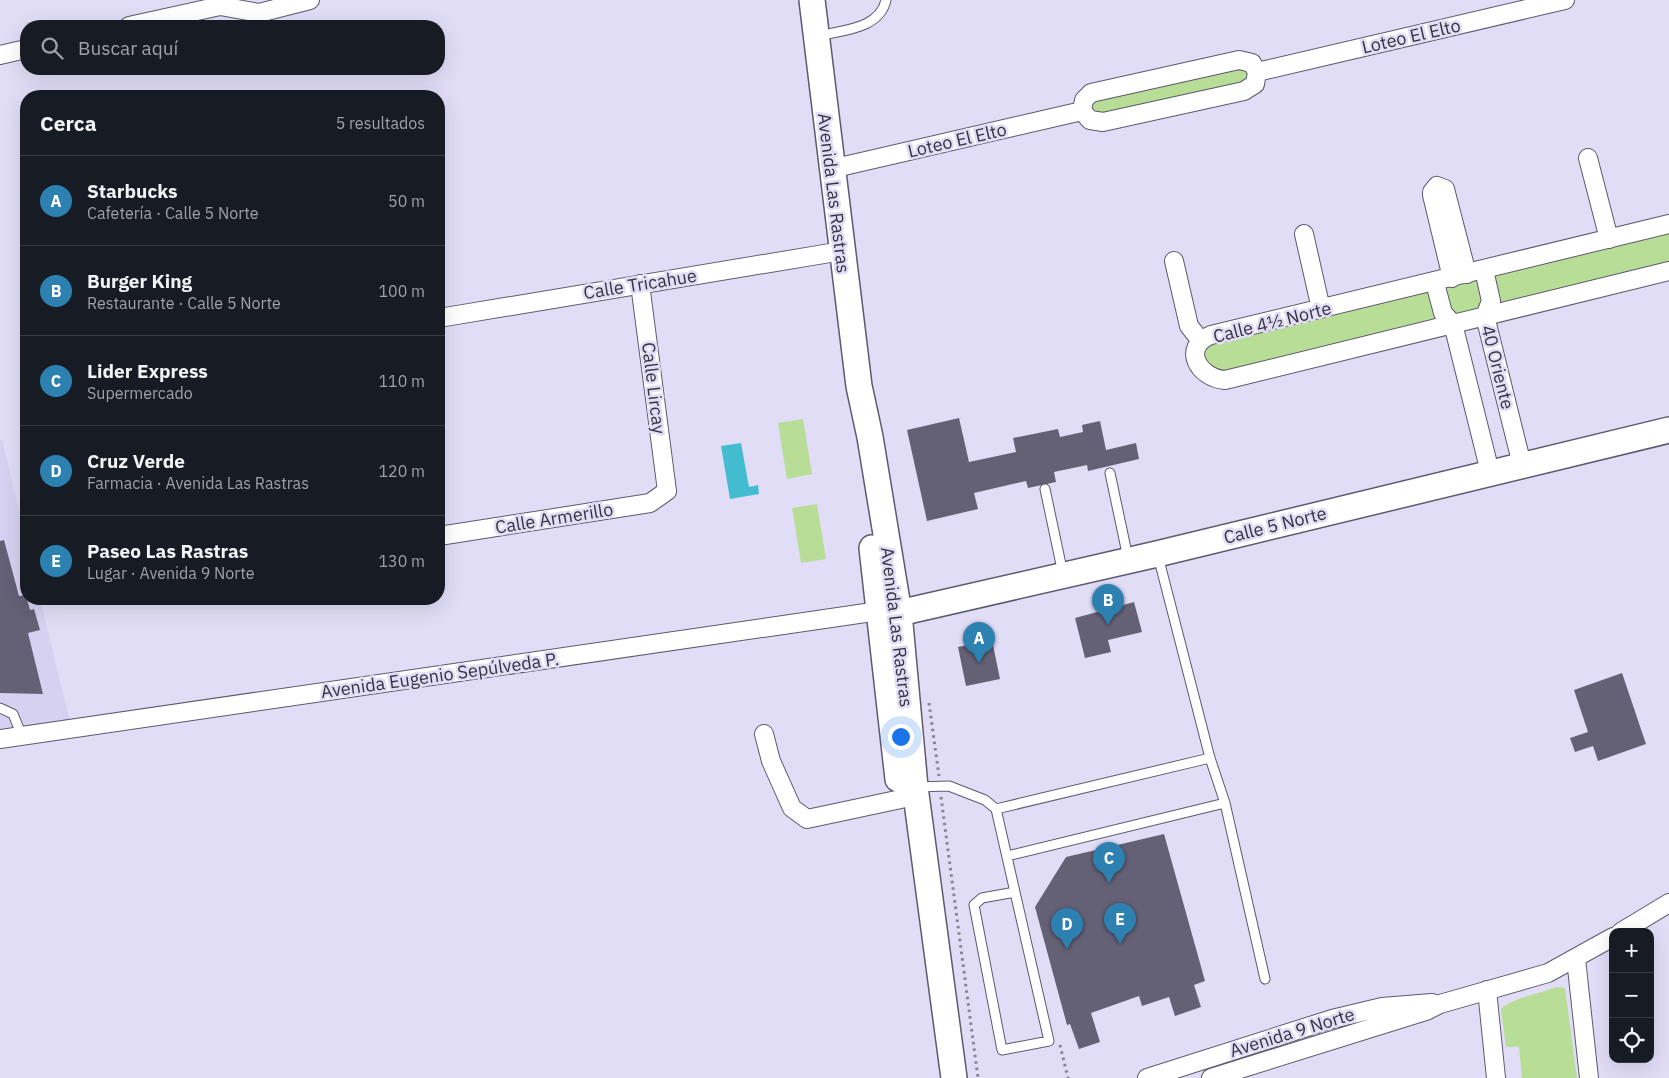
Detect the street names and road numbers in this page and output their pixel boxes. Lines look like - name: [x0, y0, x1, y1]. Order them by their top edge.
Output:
- street label: Loteo El Elto: [1359, 13, 1463, 59]
- street label: Avenida Las Rastras: [813, 112, 855, 274]
- street label: Loteo El Elto: [905, 117, 1009, 163]
- street label: Calle Tricahue: [582, 264, 698, 304]
- street label: Calle 4½ Norte: [1211, 296, 1334, 348]
- street label: 40 Oriente: [1476, 323, 1520, 412]
- street label: Calle Lircay: [637, 341, 671, 435]
- street label: Calle Armerillo: [493, 497, 615, 539]
- street label: Calle 5 Norte: [1221, 501, 1329, 549]
- street label: Avenida Las Rastras: [876, 546, 918, 708]
- street label: Avenida Eugenio Sepúlveda P.: [319, 647, 561, 703]
- street label: Avenida 9 Norte: [1227, 1002, 1357, 1062]

